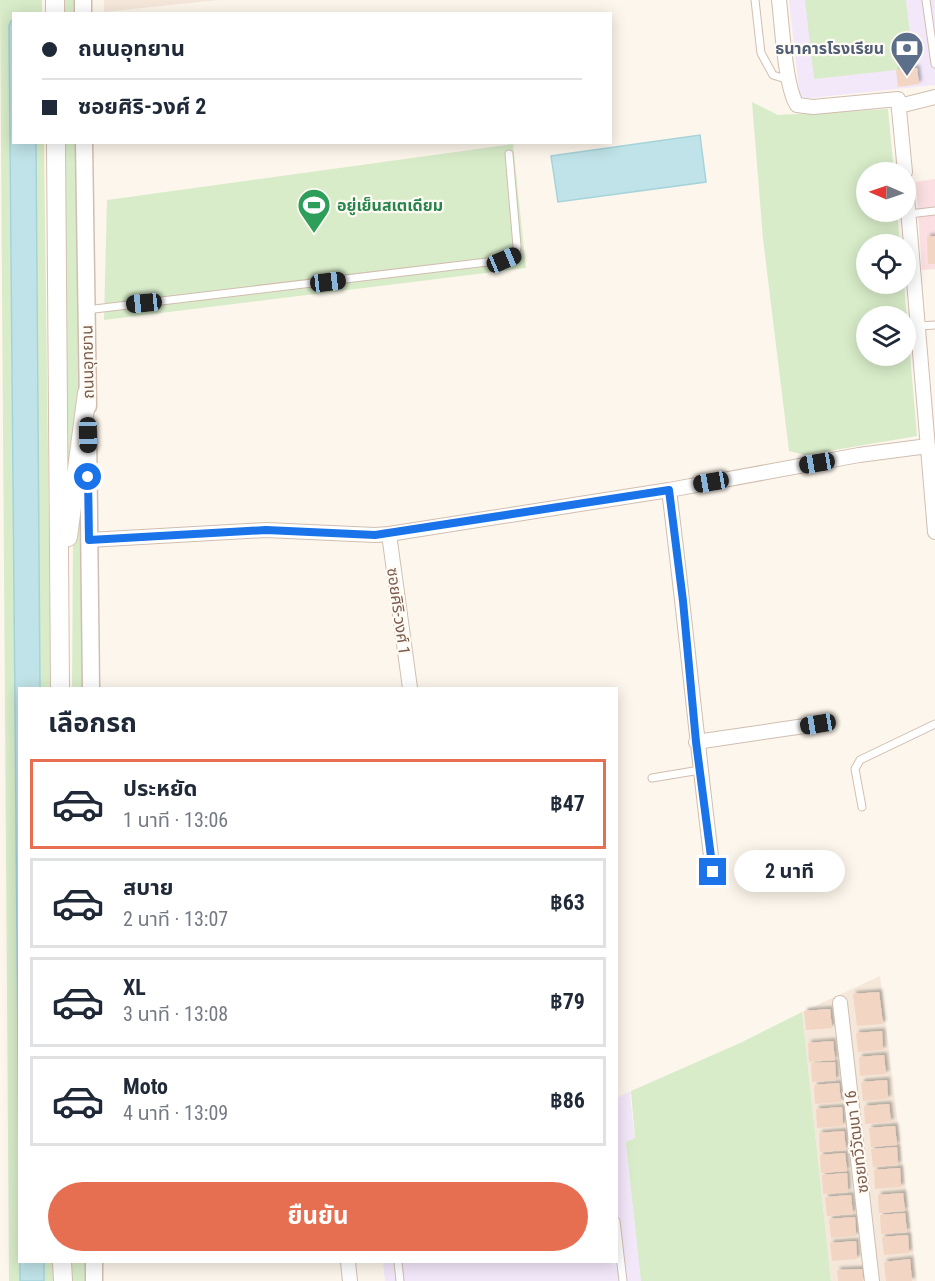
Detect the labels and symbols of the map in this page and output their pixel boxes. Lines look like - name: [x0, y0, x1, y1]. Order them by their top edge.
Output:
- bank icon: ธนาคารโรงเรียน: [889, 30, 925, 77]
- place label: ธนาคารโรงเรียน: [775, 39, 884, 58]
- north arrow: [856, 162, 916, 222]
- sports icon: อยู่เย็นสเตเดียม: [296, 187, 332, 234]
- place label: อยู่เย็นสเตเดียม: [337, 196, 443, 216]
- car: [484, 245, 524, 275]
- car: [309, 271, 347, 293]
- car: [125, 292, 163, 314]
- street label: ถนนอุทยาน: [77, 325, 98, 399]
- car: [79, 417, 97, 453]
- car: [798, 451, 836, 475]
- route start: [74, 463, 101, 490]
- car: [692, 470, 730, 494]
- street label: ซอยศิริ-วงศ์ 1: [383, 566, 414, 656]
- car: [799, 712, 837, 736]
- callout: 2 นาที: [734, 851, 845, 893]
- route end: [699, 858, 726, 885]
- street label: ซอยทวีวัฒนา 16: [841, 1089, 872, 1194]

